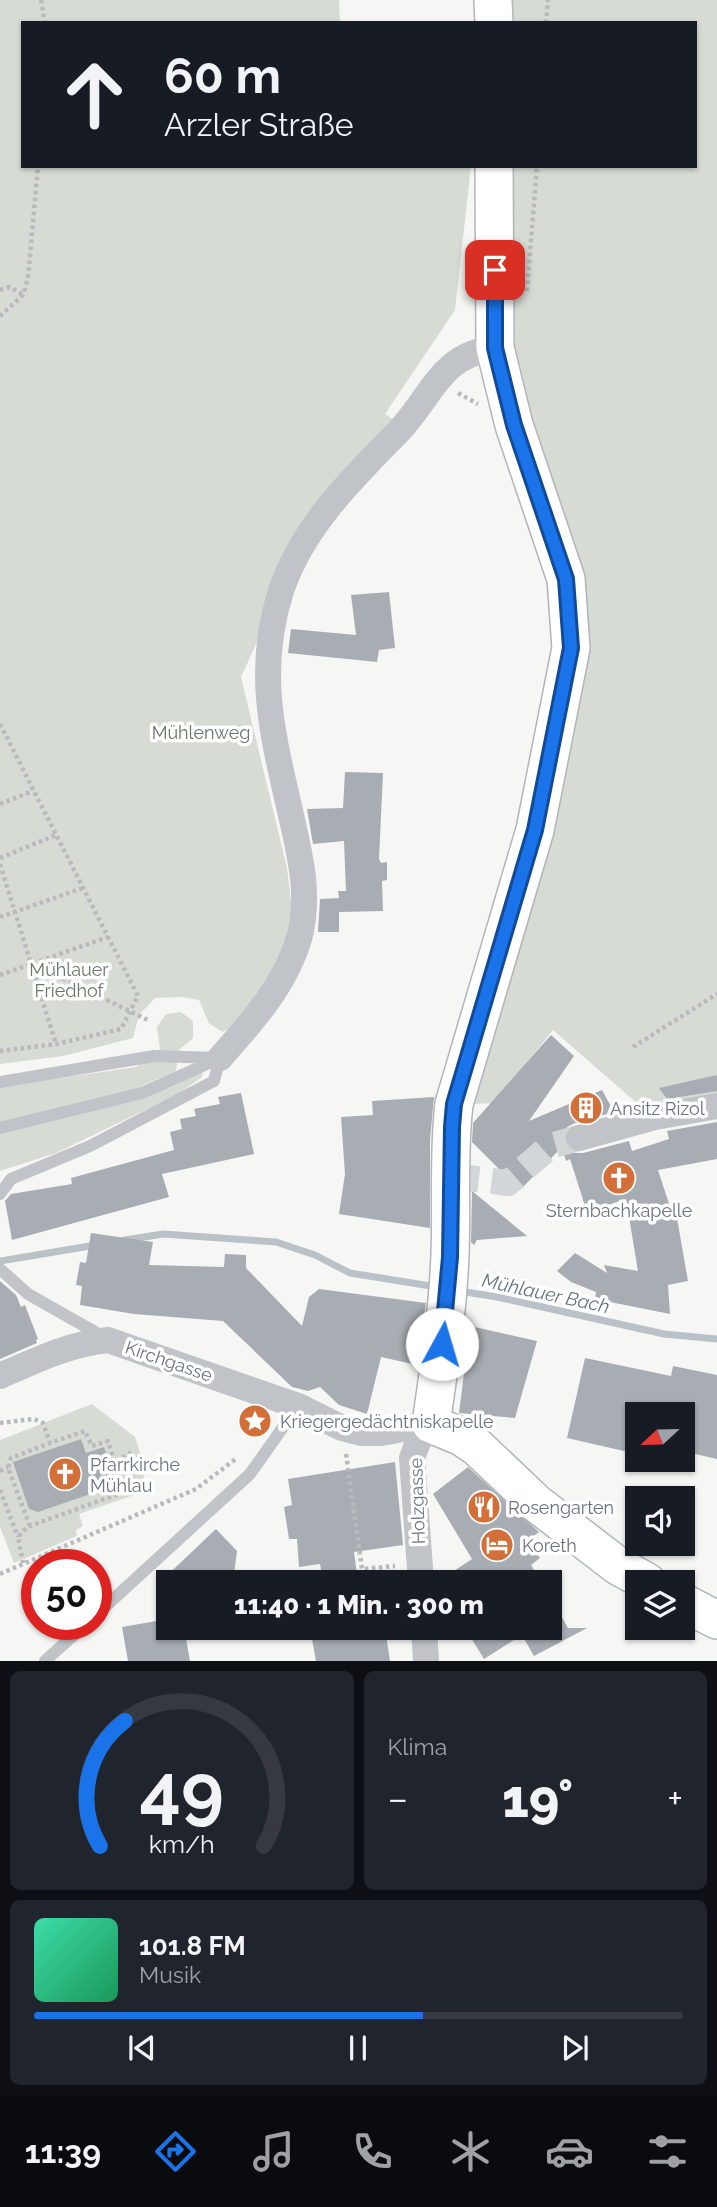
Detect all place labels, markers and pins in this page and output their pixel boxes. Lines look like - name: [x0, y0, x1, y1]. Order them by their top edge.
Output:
- pin: [465, 240, 525, 300]
- building icon: Ansitz Rizol: [567, 1089, 605, 1127]
- place label: Ansitz Rizol: [610, 1098, 705, 1119]
- church icon: Sternbachkapelle: [600, 1159, 638, 1197]
- place label: Sternbachkapelle: [546, 1200, 693, 1221]
- place icon: Kriegergedächtniskapelle: [236, 1402, 274, 1440]
- place label: Kriegergedächtniskapelle: [280, 1411, 494, 1432]
- place label: Pfarrkirche Mühlau: [90, 1454, 180, 1496]
- church icon: Pfarrkirche Mühlau: [46, 1455, 84, 1493]
- restaurant icon: Rosengarten: [465, 1488, 503, 1526]
- place label: Rosengarten: [508, 1497, 614, 1518]
- hotel icon: Koreth: [478, 1526, 516, 1564]
- place label: Koreth: [522, 1535, 577, 1556]

